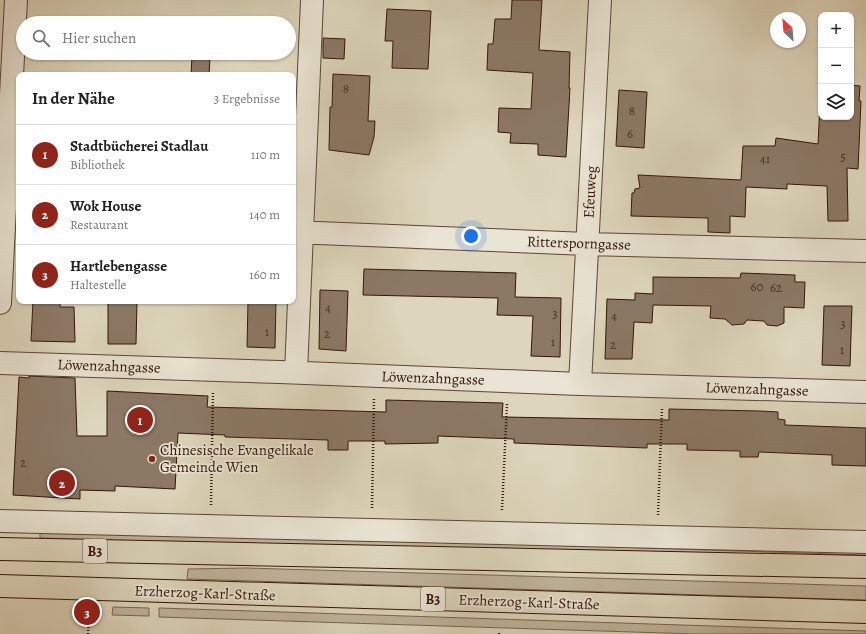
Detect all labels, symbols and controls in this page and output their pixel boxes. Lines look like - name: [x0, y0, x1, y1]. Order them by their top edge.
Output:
- north arrow: [770, 12, 806, 48]
- map controls: [818, 12, 854, 120]
- button: +: [818, 12, 854, 48]
- search box: [16, 16, 296, 60]
- icon: search: [30, 27, 52, 49]
- text: Hier suchen: [62, 28, 136, 48]
- button: −: [818, 48, 854, 84]
- house number: 8: [343, 80, 349, 97]
- button: layers: [818, 84, 854, 120]
- text: In der Nähe: [32, 87, 115, 110]
- text: 3 Ergebnisse: [214, 90, 280, 107]
- house number: 8: [629, 102, 635, 119]
- house number: 6: [627, 125, 633, 142]
- text: Stadtbücherei Stadlau: [70, 136, 208, 156]
- text: 1: [43, 146, 47, 163]
- text: 110 m: [251, 146, 280, 163]
- house number: 5: [840, 148, 846, 165]
- house number: 41: [760, 150, 771, 167]
- text: Bibliothek: [70, 156, 125, 173]
- street label: Efeuweg: [579, 165, 601, 219]
- text: Wok House: [70, 196, 141, 216]
- text: 2: [42, 206, 48, 223]
- text: 140 m: [249, 206, 280, 223]
- text: Restaurant: [70, 216, 128, 233]
- your location: [461, 226, 481, 246]
- street label: Rittersporngasse: [527, 231, 632, 255]
- text: Hartlebengasse: [70, 256, 167, 276]
- text: 3: [42, 266, 48, 283]
- text: 160 m: [249, 266, 280, 283]
- text: Haltestelle: [70, 276, 126, 293]
- house number: 60: [751, 278, 764, 295]
- house number: 62: [770, 279, 782, 296]
- house number: 4: [325, 299, 331, 316]
- house number: 3: [552, 305, 558, 322]
- house number: 4: [611, 307, 617, 324]
- house number: 3: [840, 315, 846, 332]
- house number: 1: [265, 323, 270, 340]
- house number: 2: [324, 325, 330, 342]
- house number: 1: [551, 333, 556, 350]
- house number: 2: [610, 336, 616, 353]
- house number: 1: [840, 341, 845, 358]
- street label: Löwenzahngasse: [57, 354, 161, 378]
- street label: Löwenzahngasse: [381, 366, 485, 390]
- street label: Löwenzahngasse: [705, 377, 809, 401]
- pin: 1: [127, 405, 153, 435]
- place label: Chinesische Evangelikale Gemeinde Wien: [160, 440, 314, 477]
- house number: 2: [20, 454, 26, 471]
- marker: Chinesische Evangelikale Gemeinde Wien: [147, 454, 157, 464]
- pin: 2: [49, 468, 75, 498]
- road number: B3: [83, 539, 107, 563]
- street label: Erzherzog-Karl-Straße: [134, 581, 276, 605]
- road number: B3: [421, 587, 445, 611]
- street label: Erzherzog-Karl-Straße: [458, 590, 600, 614]
- pin: 3: [74, 597, 100, 627]

